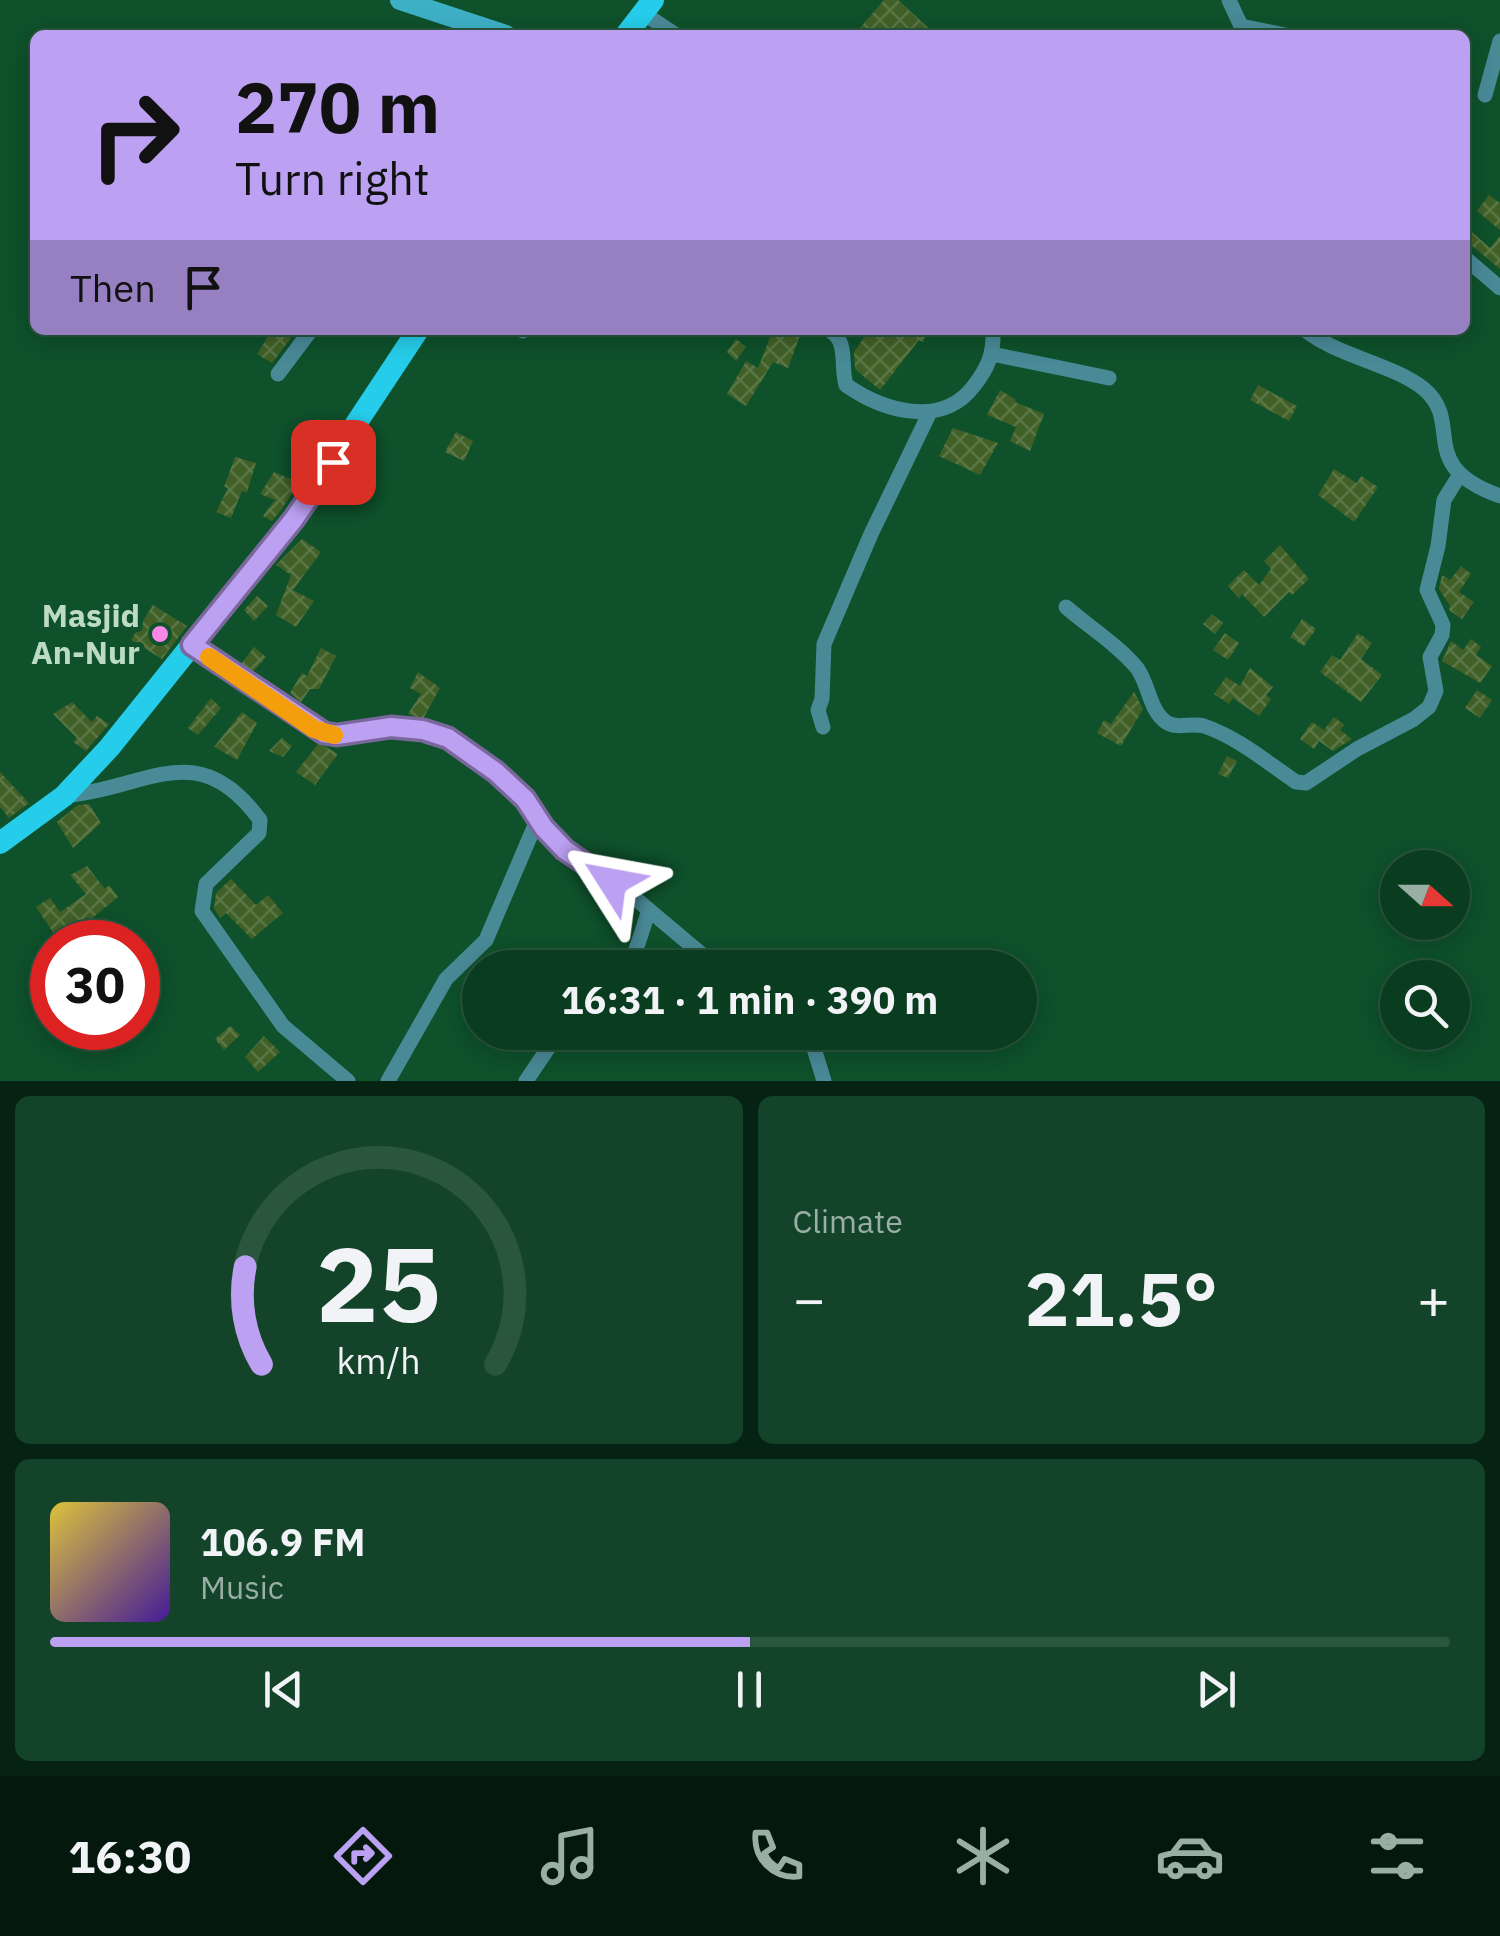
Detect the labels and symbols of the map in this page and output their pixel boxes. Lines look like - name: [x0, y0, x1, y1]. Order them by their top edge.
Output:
- pin: [291, 420, 376, 505]
- place label: Masjid An-Nur: [31, 594, 140, 673]
- marker: Masjid An-Nur: [149, 623, 171, 645]
- position arrow: [560, 830, 664, 934]
- north arrow: [1380, 850, 1470, 940]
- speed limit sign: 30: [30, 920, 160, 1050]

